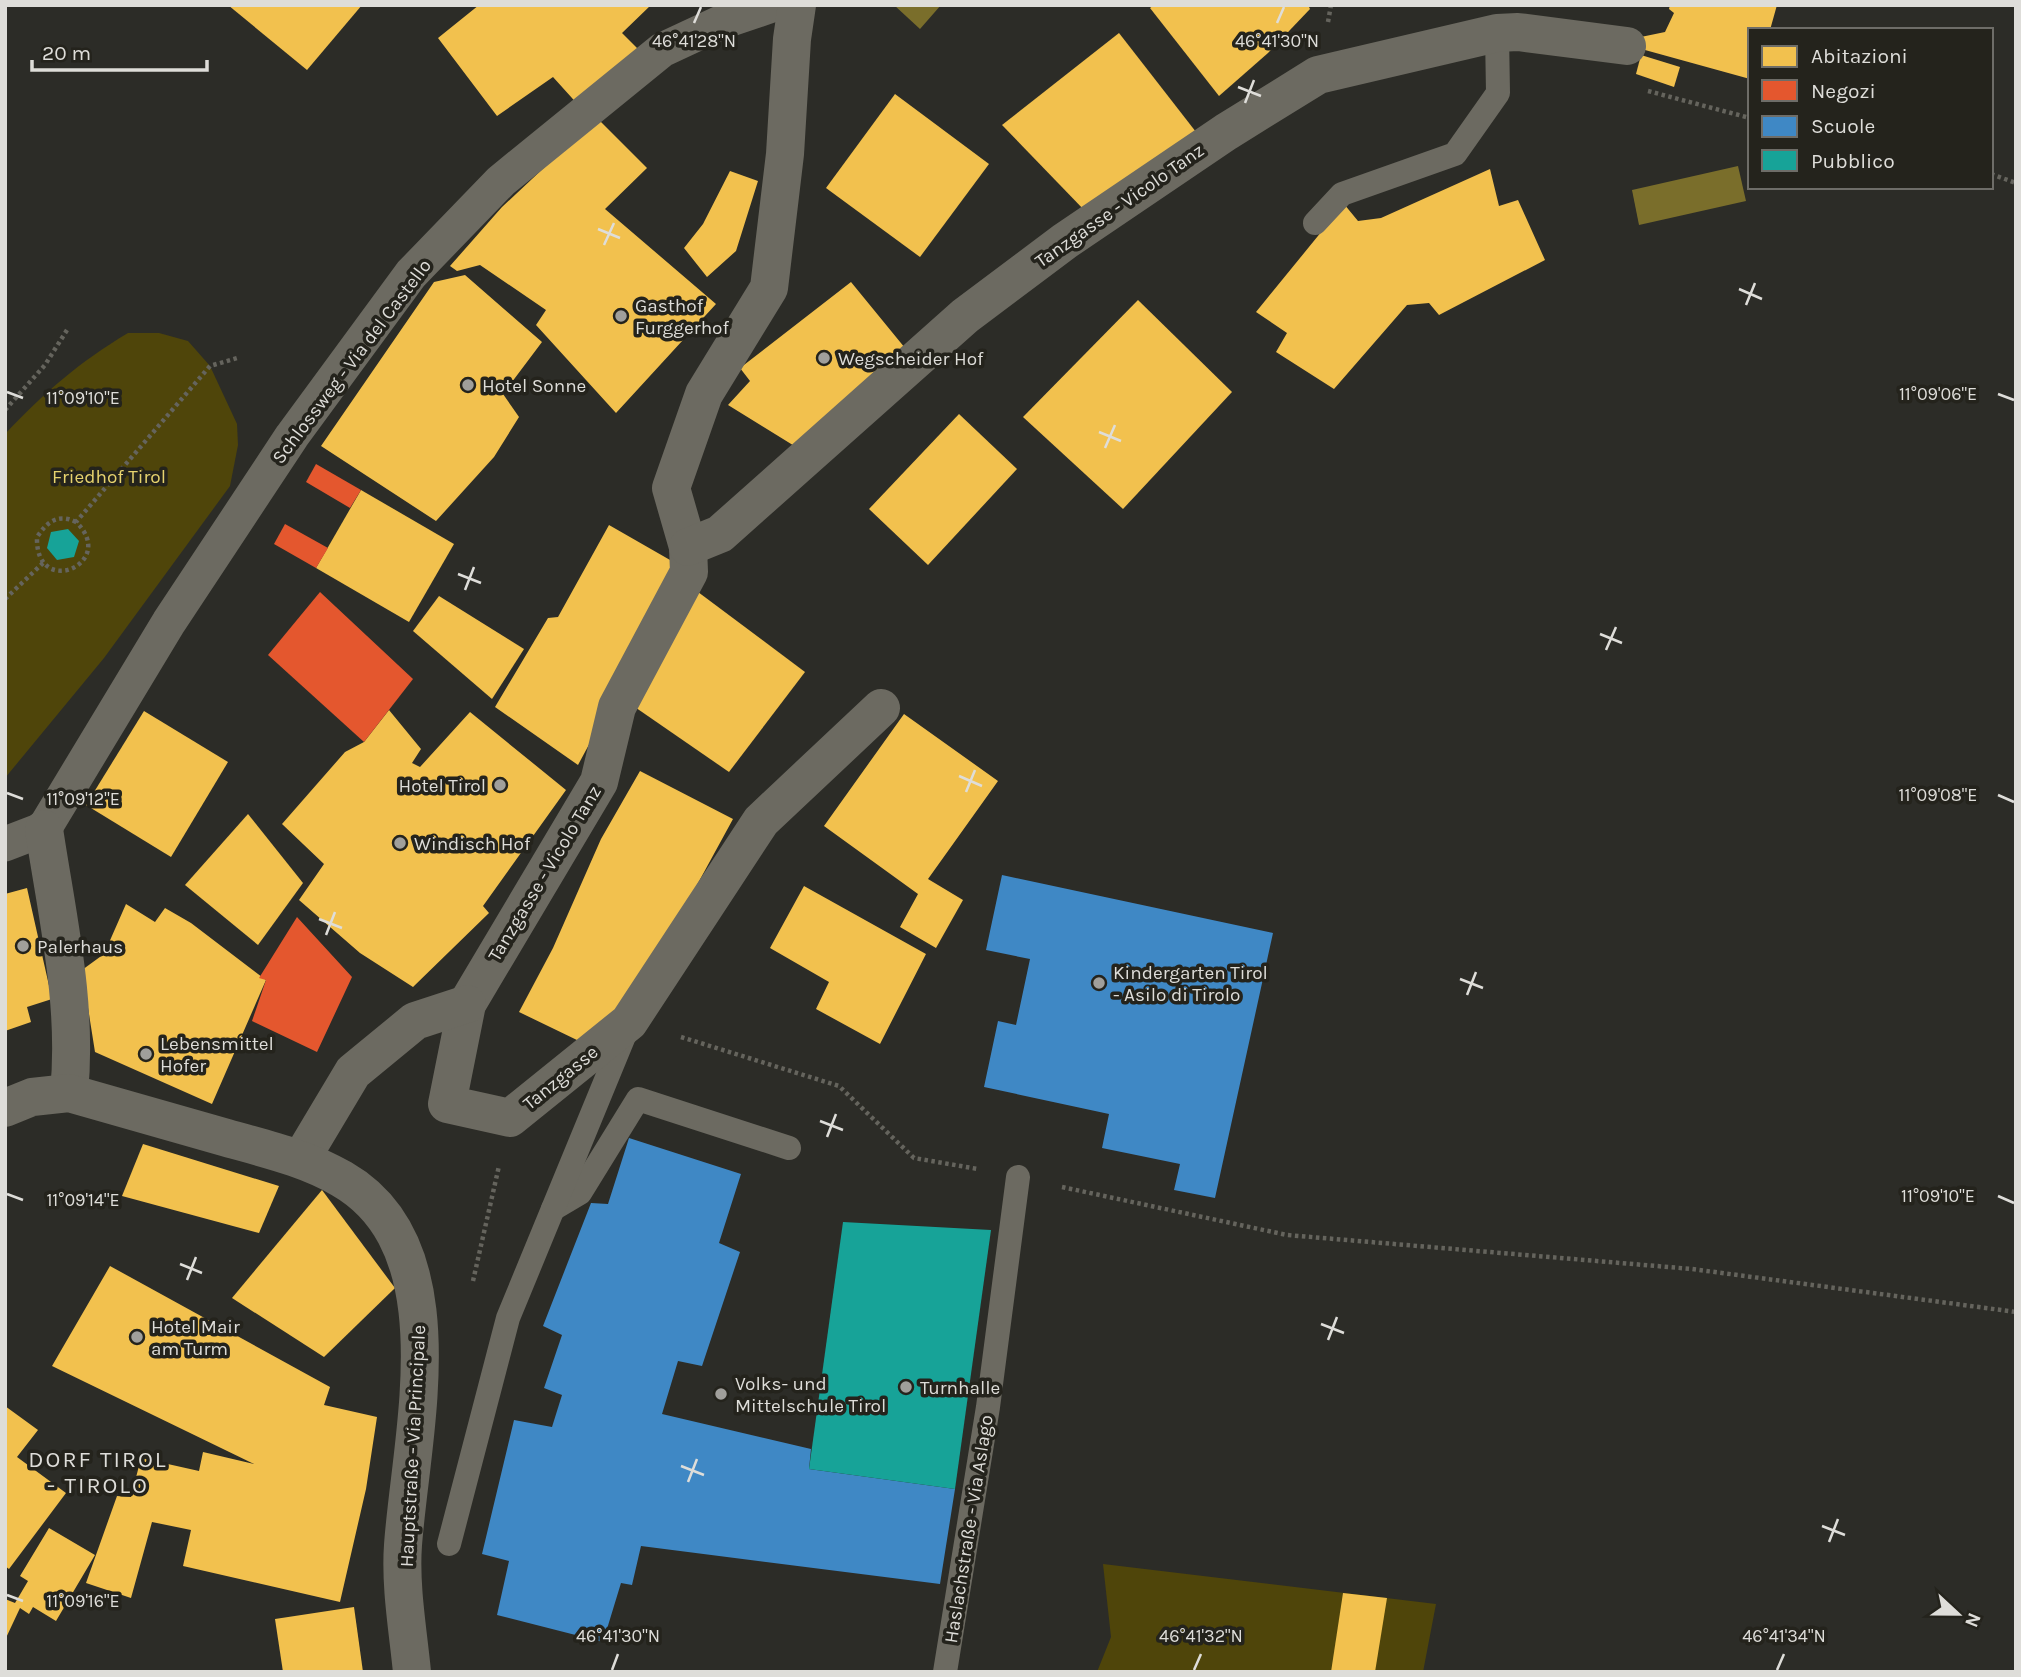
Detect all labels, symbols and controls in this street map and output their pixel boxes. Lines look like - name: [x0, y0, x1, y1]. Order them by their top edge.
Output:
- scale bar: [32, 28, 206, 72]
- legend: [1748, 28, 1993, 189]
- text: 46°41'28"N: [652, 30, 736, 52]
- text: 46°41'30"N: [1235, 30, 1319, 52]
- text: 20 m: [42, 41, 91, 65]
- text: Abitazioni: [1811, 44, 1908, 68]
- text: Negozi: [1811, 79, 1876, 103]
- text: Scuole: [1811, 114, 1875, 138]
- street label: Tanzgasse - Vicolo Tanz: [1031, 139, 1208, 272]
- text: Pubblico: [1811, 149, 1895, 173]
- street label: Schlossweg - Via del Castello: [268, 255, 436, 468]
- place label: Gasthof Furggerhof: [635, 295, 729, 339]
- marker: Gasthof Furggerhof: [613, 308, 629, 324]
- place label: Wegscheider Hof: [838, 348, 984, 370]
- marker: Wegscheider Hof: [816, 350, 832, 366]
- place label: Hotel Sonne: [482, 375, 586, 397]
- marker: Hotel Sonne: [460, 377, 476, 393]
- text: 11°09'06"E: [1899, 383, 1977, 405]
- text: 11°09'10"E: [46, 387, 120, 409]
- park label: Friedhof Tirol: [52, 466, 166, 488]
- place label: Hotel Tirol: [398, 775, 486, 797]
- marker: Hotel Tirol: [492, 777, 508, 793]
- street label: Tanzgasse - Vicolo Tanz: [484, 782, 606, 965]
- text: 11°09'08"E: [1899, 784, 1977, 806]
- text: 11°09'12"E: [46, 788, 120, 810]
- place label: Windisch Hof: [414, 833, 531, 855]
- marker: Windisch Hof: [392, 835, 408, 851]
- place label: Palerhaus: [37, 936, 123, 958]
- marker: Palerhaus: [15, 938, 31, 954]
- place label: Kindergarten Tirol - Asilo di Tirolo: [1113, 962, 1268, 1006]
- marker: Kindergarten Tirol - Asilo di Tirolo: [1091, 975, 1107, 991]
- place label: Lebensmittel Hofer: [160, 1033, 274, 1077]
- street label: Tanzgasse: [519, 1041, 602, 1115]
- marker: Lebensmittel Hofer: [138, 1046, 154, 1062]
- text: 11°09'10"E: [1901, 1185, 1975, 1207]
- text: 11°09'14"E: [46, 1189, 120, 1211]
- place label: Hotel Mair am Turm: [151, 1316, 240, 1360]
- street label: Hauptstraße - Via Principale: [396, 1324, 430, 1568]
- marker: Hotel Mair am Turm: [129, 1329, 145, 1345]
- place label: Volks- und Mittelschule Tirol: [735, 1373, 886, 1417]
- place label: Turnhalle: [920, 1377, 1000, 1399]
- marker: Turnhalle: [898, 1379, 914, 1395]
- marker: Volks- und Mittelschule Tirol: [713, 1386, 729, 1402]
- street label: Haslachstraße - Via Aslago: [940, 1413, 998, 1645]
- district label: DORF TIROL - TIROLO: [28, 1446, 168, 1499]
- north arrow: [1923, 1579, 1993, 1649]
- text: 11°09'16"E: [46, 1590, 120, 1612]
- text: N: [1960, 1610, 1986, 1630]
- text: 46°41'30"N: [576, 1625, 660, 1647]
- text: 46°41'32"N: [1159, 1625, 1243, 1647]
- text: 46°41'34"N: [1742, 1625, 1826, 1647]

